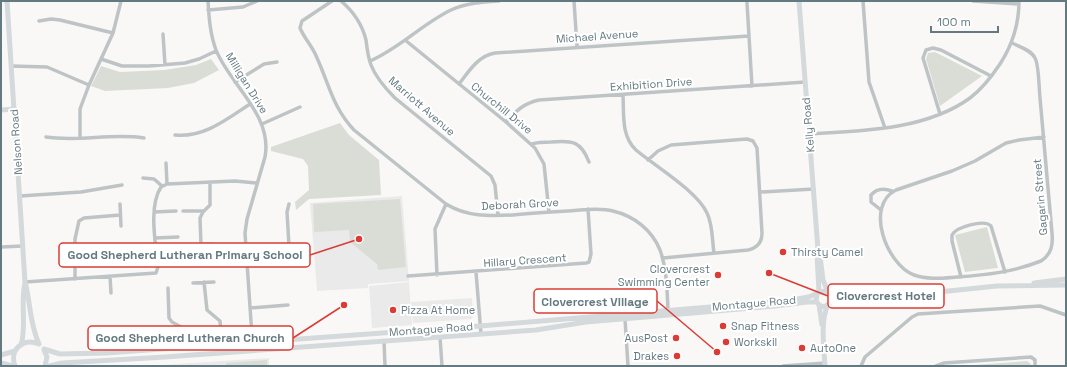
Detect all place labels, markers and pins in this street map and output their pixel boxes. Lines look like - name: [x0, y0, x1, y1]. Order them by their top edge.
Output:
- callout: Good Shepherd Lutheran Primary School: [59, 243, 310, 267]
- place label: Thirsty Camel: [791, 245, 863, 259]
- marker: Thirsty Camel: [778, 247, 788, 257]
- place label: Clovercrest Swimming Center: [618, 262, 710, 289]
- marker: Clovercrest Swimming Center: [713, 270, 723, 280]
- callout: Clovercrest Hotel: [828, 284, 944, 308]
- callout: Clovercrest Village: [534, 289, 657, 313]
- place label: Pizza At Home: [401, 303, 475, 317]
- marker: Pizza At Home: [388, 305, 398, 315]
- place label: Snap Fitness: [731, 319, 799, 333]
- marker: Snap Fitness: [718, 321, 728, 331]
- callout: Good Shepherd Lutheran Church: [88, 326, 293, 350]
- place label: AusPost: [625, 331, 668, 345]
- marker: AusPost: [671, 333, 681, 343]
- place label: Workskil: [734, 335, 777, 349]
- marker: Workskil: [721, 337, 731, 347]
- place label: AutoOne: [810, 341, 856, 355]
- marker: AutoOne: [797, 343, 807, 353]
- place label: Drakes: [633, 349, 669, 363]
- marker: Drakes: [672, 351, 682, 361]

